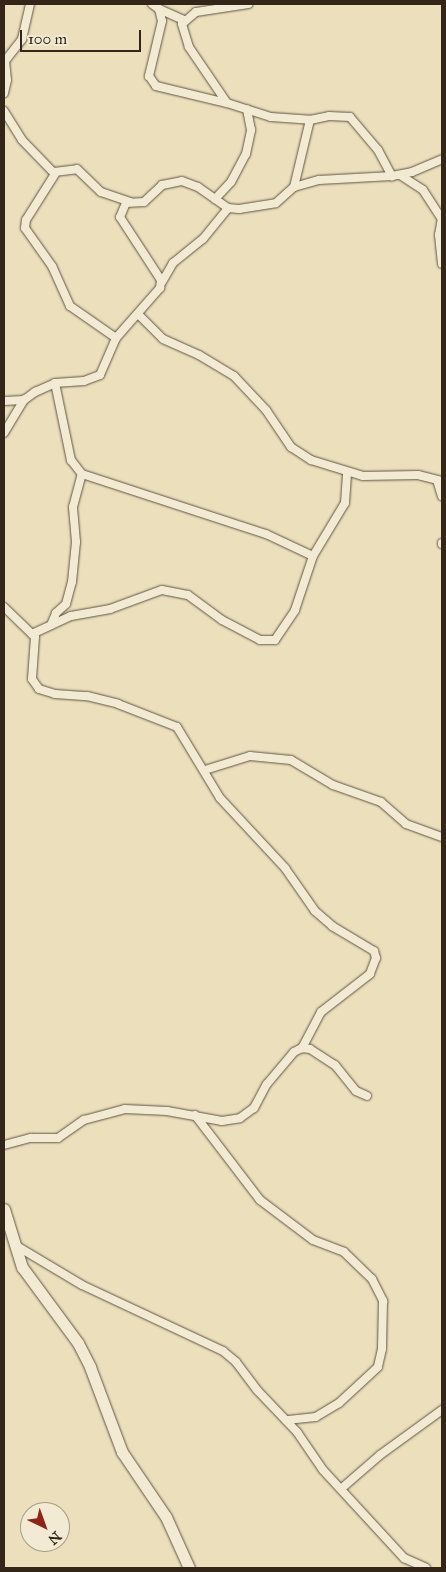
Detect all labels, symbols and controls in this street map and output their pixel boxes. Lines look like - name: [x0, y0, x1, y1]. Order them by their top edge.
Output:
- scale bar: [22, 20, 144, 52]
- text: 100 m: [28, 30, 67, 48]
- north arrow: [20, 1502, 70, 1552]
- text: N: [45, 1527, 65, 1548]

